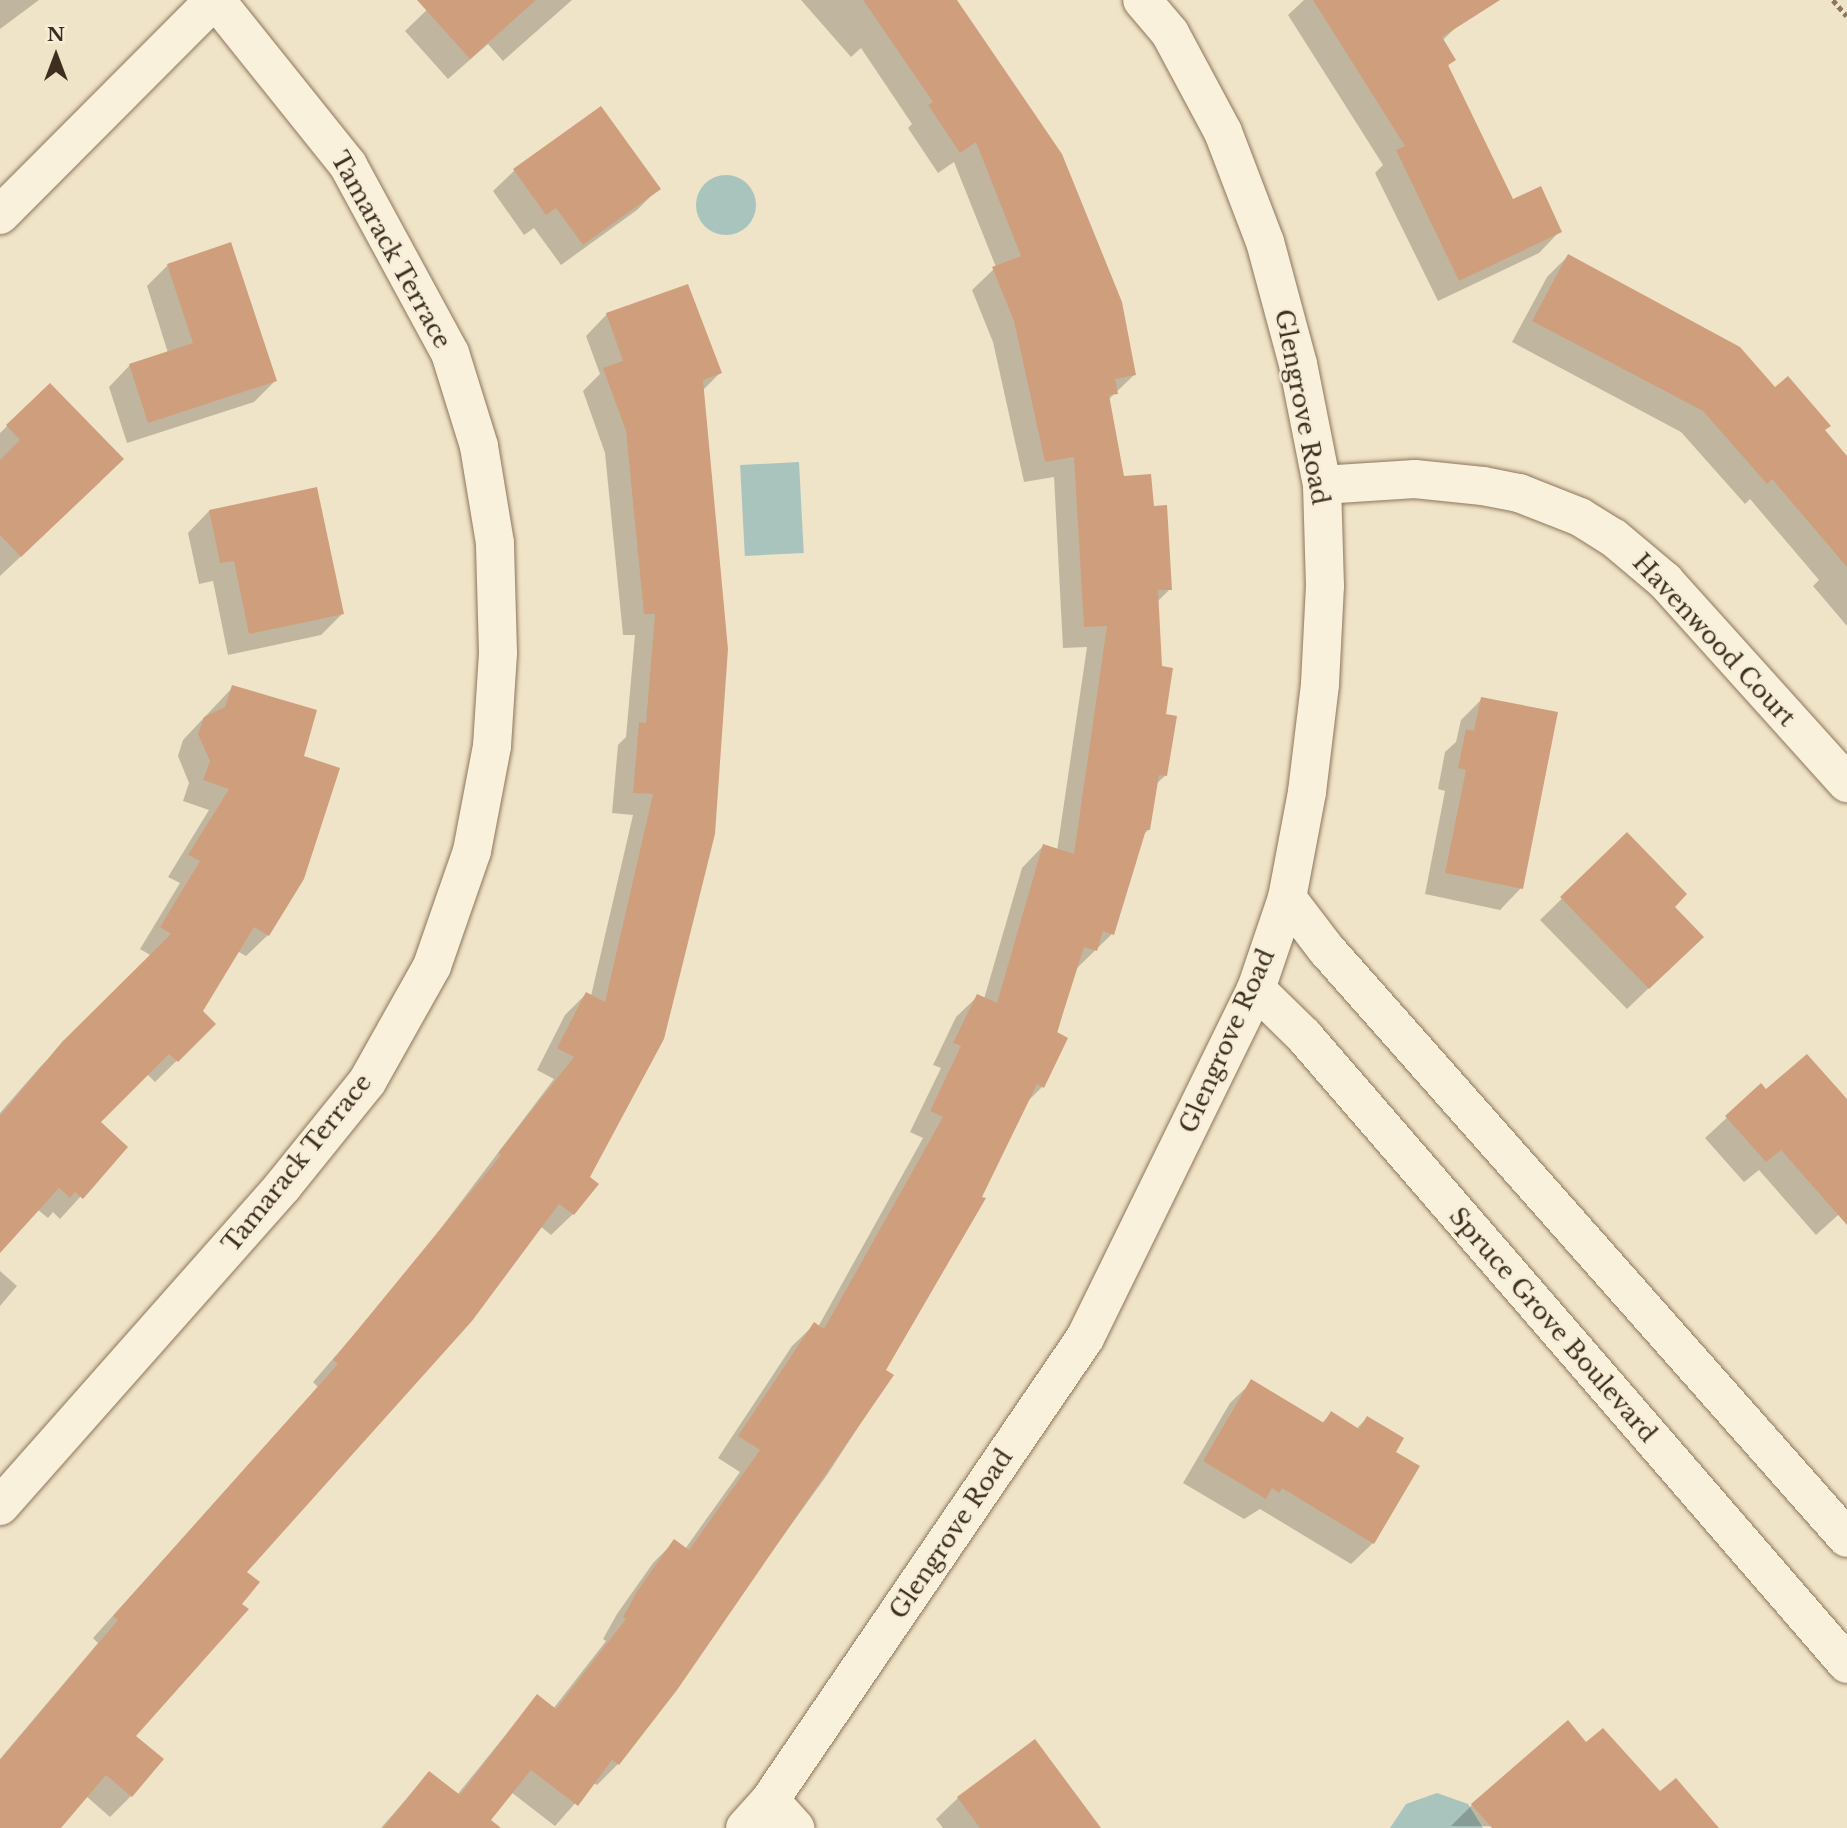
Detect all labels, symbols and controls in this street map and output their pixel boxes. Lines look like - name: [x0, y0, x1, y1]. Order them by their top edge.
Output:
- north arrow: [21, 21, 91, 91]
- text: N: [47, 23, 65, 46]
- street label: Tamarack Terrace: [325, 146, 457, 354]
- street label: Glengrove Road: [1269, 307, 1335, 507]
- street label: Havenwood Court: [1627, 548, 1801, 732]
- street label: Glengrove Road: [1174, 945, 1280, 1137]
- street label: Tamarack Terrace: [216, 1068, 378, 1258]
- street label: Spruce Grove Boulevard: [1443, 1202, 1663, 1448]
- street label: Glengrove Road: [884, 1444, 1018, 1624]

